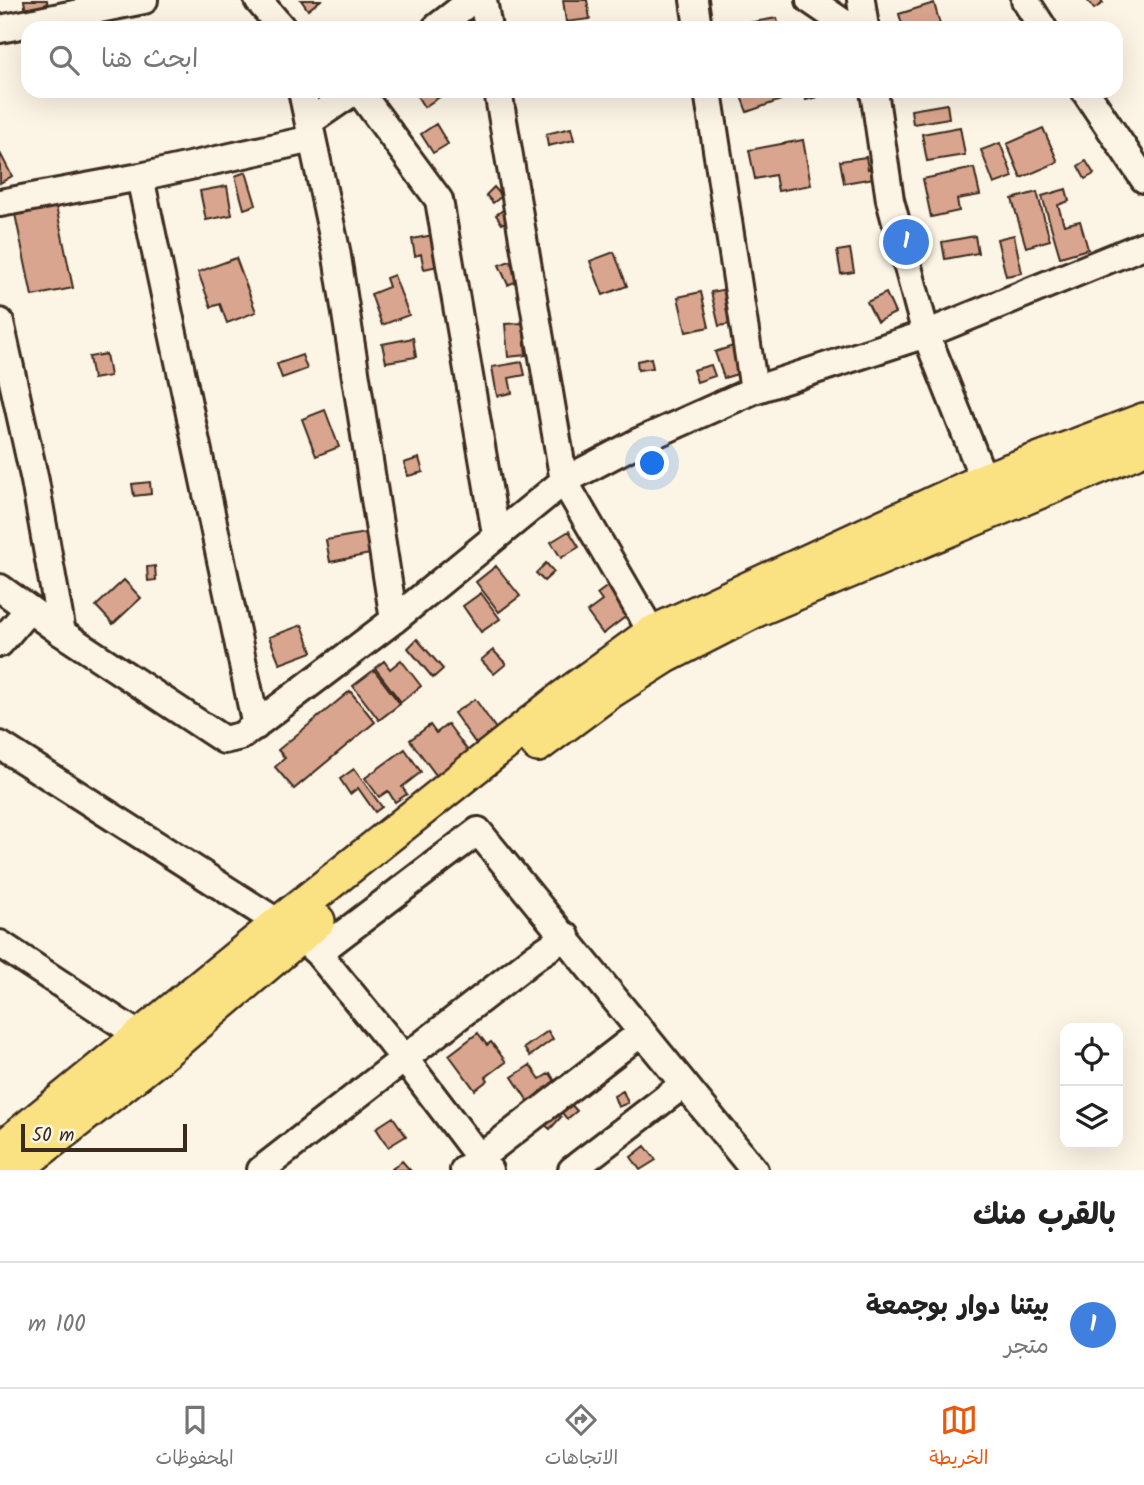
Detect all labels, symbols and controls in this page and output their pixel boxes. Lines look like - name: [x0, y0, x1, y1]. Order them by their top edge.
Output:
- search box: [21, 21, 1123, 98]
- text: ابحث هنا: [101, 39, 198, 81]
- icon: search: [45, 41, 83, 79]
- pin: 1: [883, 216, 929, 268]
- your location: [635, 446, 669, 480]
- map controls: [1060, 1023, 1123, 1149]
- button: locate: [1060, 1023, 1123, 1086]
- button: layers: [1060, 1086, 1123, 1149]
- scale bar: [21, 1121, 187, 1153]
- text: 50 m: [32, 1121, 74, 1151]
- text: بالقرب منك: [973, 1192, 1116, 1240]
- text: بيتنا دوار بوجمعة: [866, 1286, 1049, 1328]
- text: 100 m: [28, 1307, 86, 1343]
- text: 1: [1090, 1307, 1096, 1343]
- text: متجر: [1004, 1329, 1049, 1365]
- tab: المحفوظات: [156, 1401, 234, 1474]
- tab: الاتجاهات: [545, 1401, 618, 1474]
- tab: الخريطة: [929, 1401, 988, 1474]

